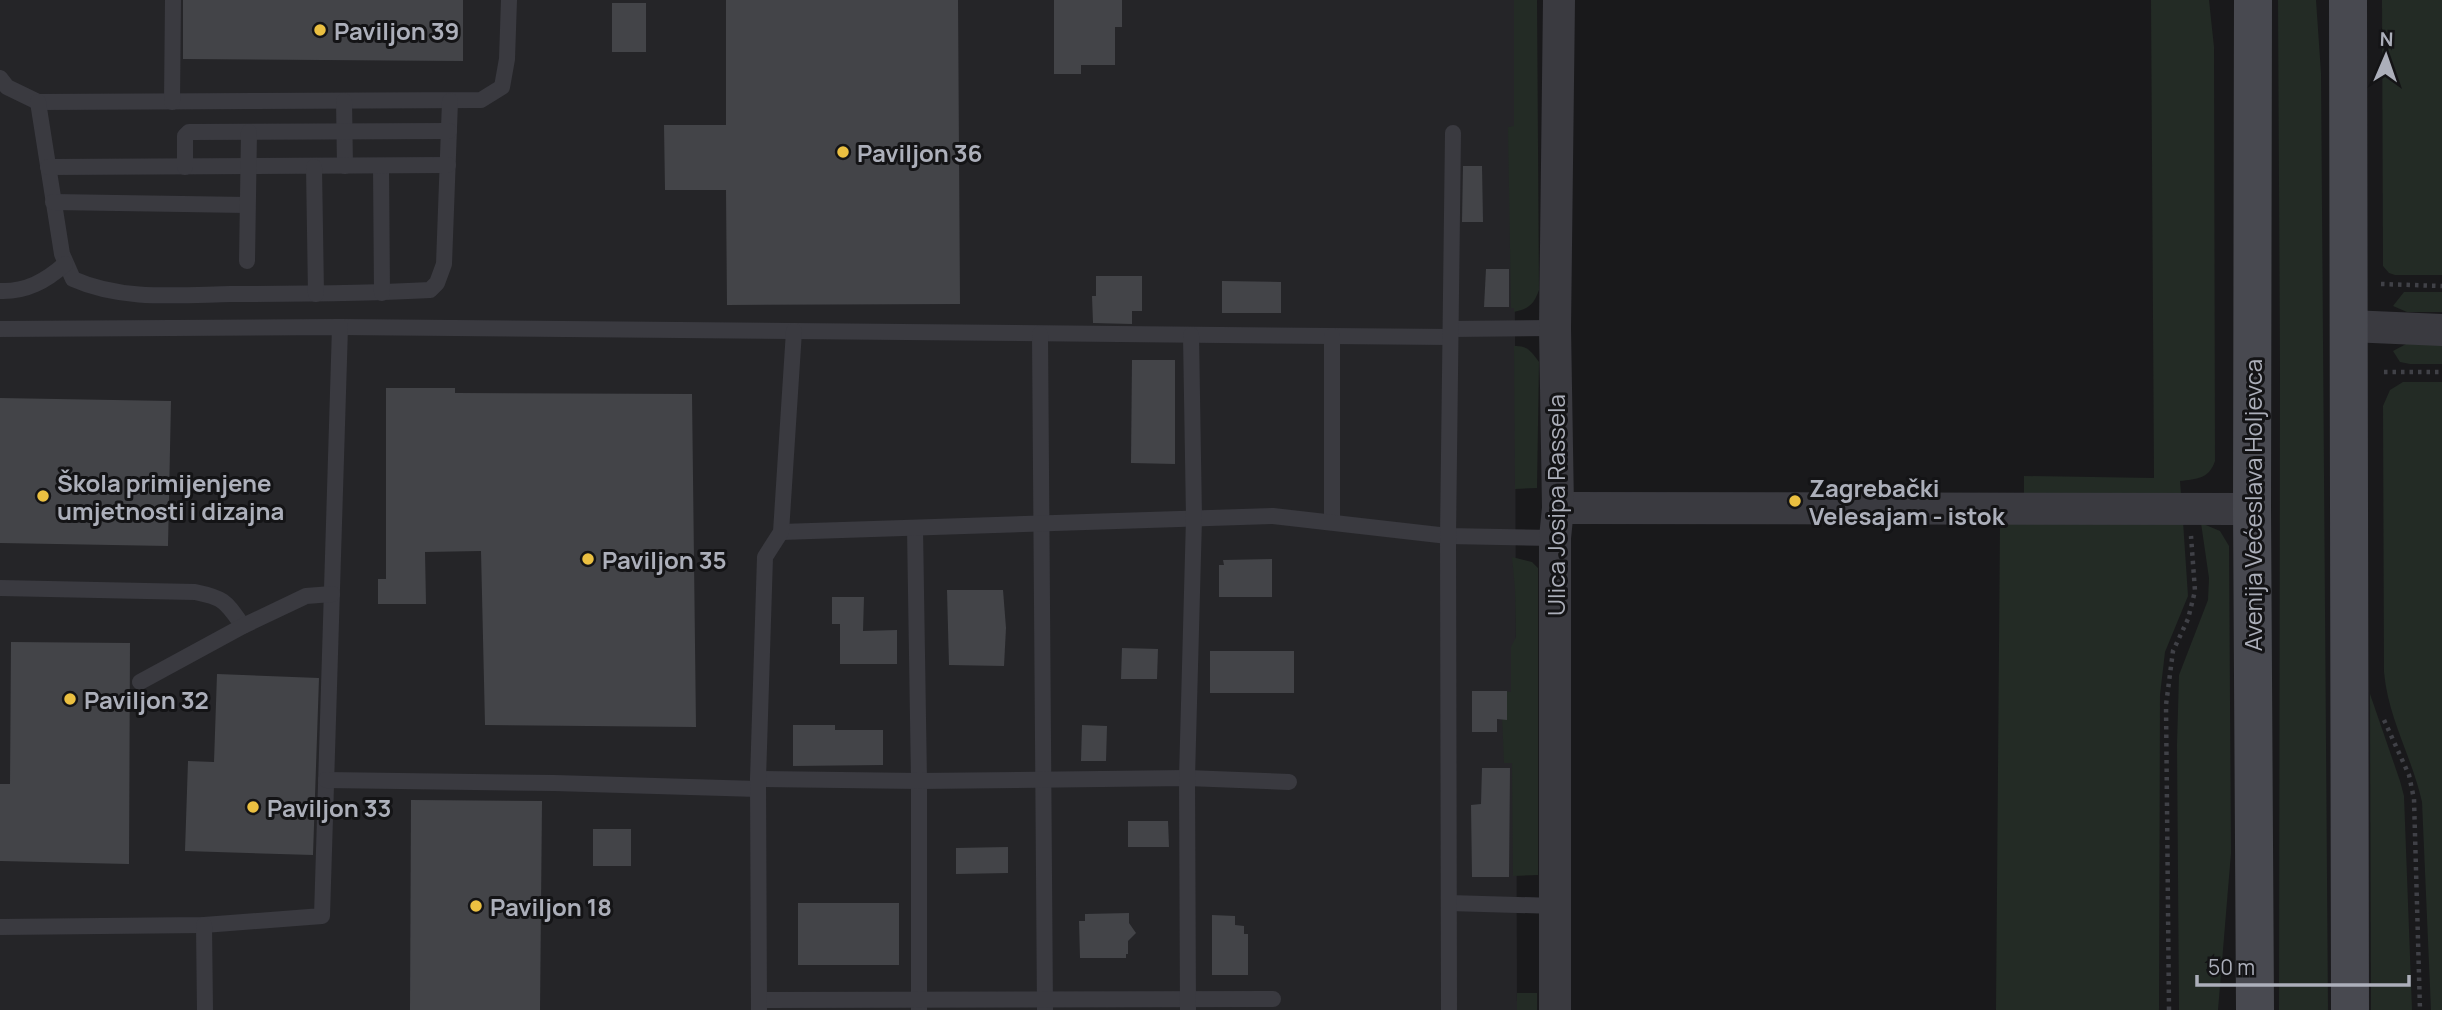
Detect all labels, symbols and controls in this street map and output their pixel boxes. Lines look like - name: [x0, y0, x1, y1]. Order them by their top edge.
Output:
- place label: Paviljon 39: [334, 14, 460, 47]
- north arrow: [2351, 21, 2421, 91]
- marker: Paviljon 39: [312, 22, 328, 38]
- text: N: [2379, 26, 2394, 52]
- place label: Paviljon 36: [857, 136, 983, 169]
- marker: Paviljon 36: [835, 144, 851, 160]
- street label: Avenija Većeslava Holjevca: [2236, 359, 2269, 651]
- street label: Ulica Josipa Rassela: [1539, 394, 1572, 616]
- place label: Škola primijenjene umjetnosti i dizajna: [57, 466, 284, 527]
- place label: Zagrebački Velesajam - istok: [1809, 471, 2006, 532]
- marker: Škola primijenjene umjetnosti i dizajna: [35, 488, 51, 504]
- marker: Zagrebački Velesajam - istok: [1787, 493, 1803, 509]
- place label: Paviljon 35: [602, 543, 727, 576]
- marker: Paviljon 35: [580, 551, 596, 567]
- place label: Paviljon 32: [84, 683, 209, 716]
- marker: Paviljon 32: [62, 691, 78, 707]
- place label: Paviljon 33: [267, 791, 392, 824]
- marker: Paviljon 33: [245, 799, 261, 815]
- place label: Paviljon 18: [490, 890, 612, 923]
- marker: Paviljon 18: [468, 898, 484, 914]
- scale bar: [2197, 944, 2409, 988]
- text: 50 m: [2208, 953, 2255, 981]

